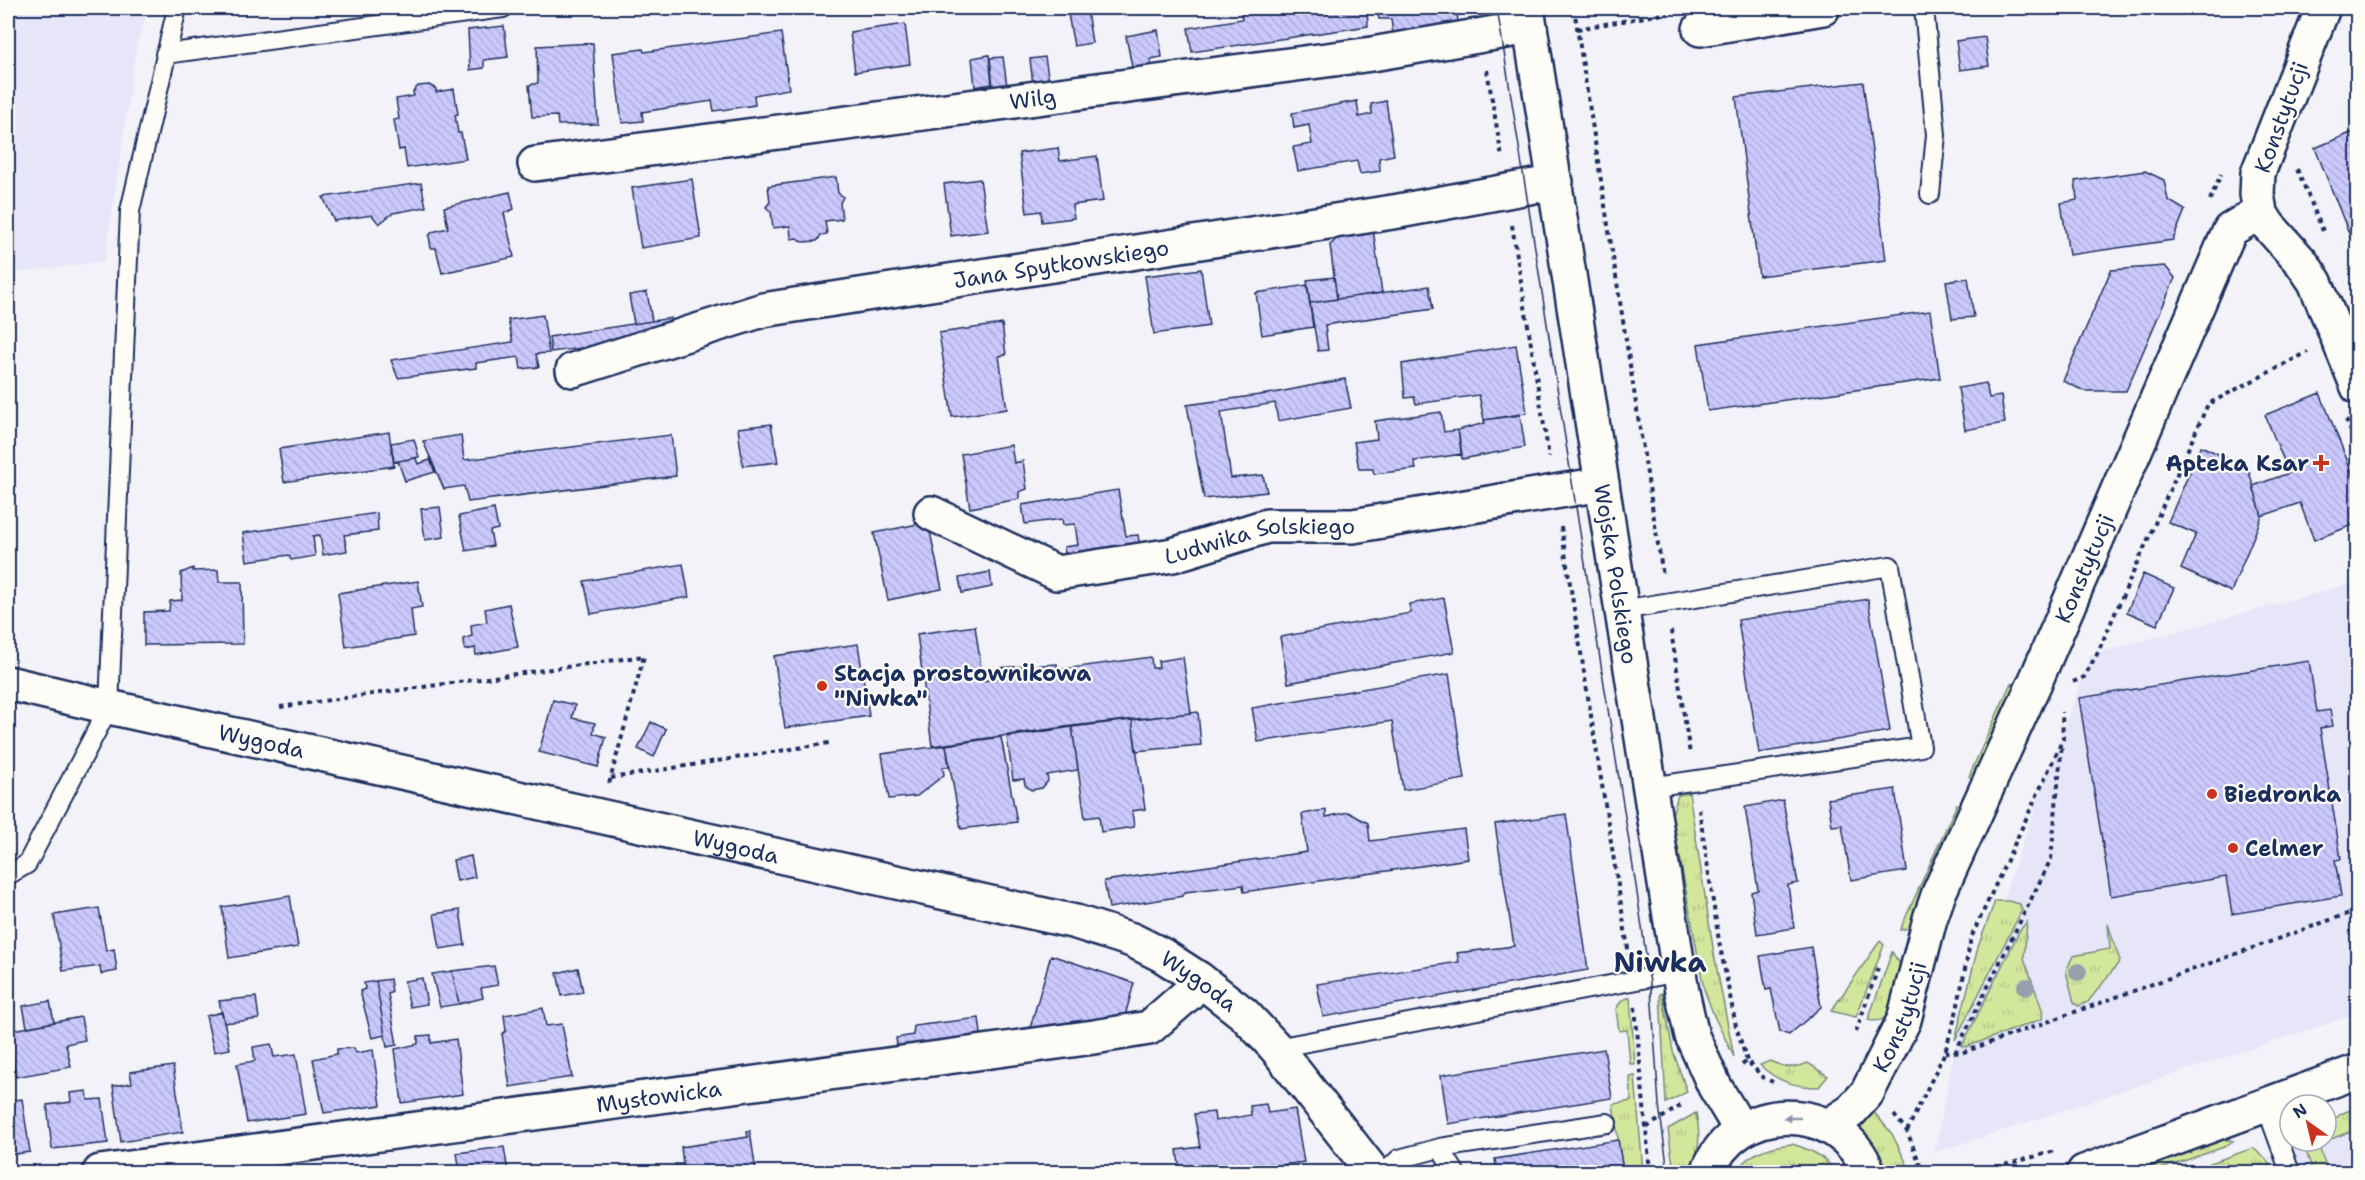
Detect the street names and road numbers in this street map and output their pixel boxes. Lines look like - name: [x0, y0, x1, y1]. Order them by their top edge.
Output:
- street label: Konstytucji: [2248, 58, 2315, 177]
- street label: Wilg: [1008, 82, 1058, 117]
- street label: Jana Spytkowskiego: [951, 233, 1171, 295]
- street label: Wojska Polskiego: [1587, 482, 1644, 666]
- street label: Konstytucji: [2048, 509, 2121, 628]
- street label: Ludwika Solskiego: [1163, 512, 1355, 571]
- street label: Wygoda: [216, 718, 307, 765]
- street label: Wygoda: [690, 823, 782, 871]
- street label: Wygoda: [1155, 944, 1243, 1019]
- street label: Konstytucji: [1866, 959, 1933, 1077]
- street label: Mysłowicka: [595, 1074, 724, 1119]

